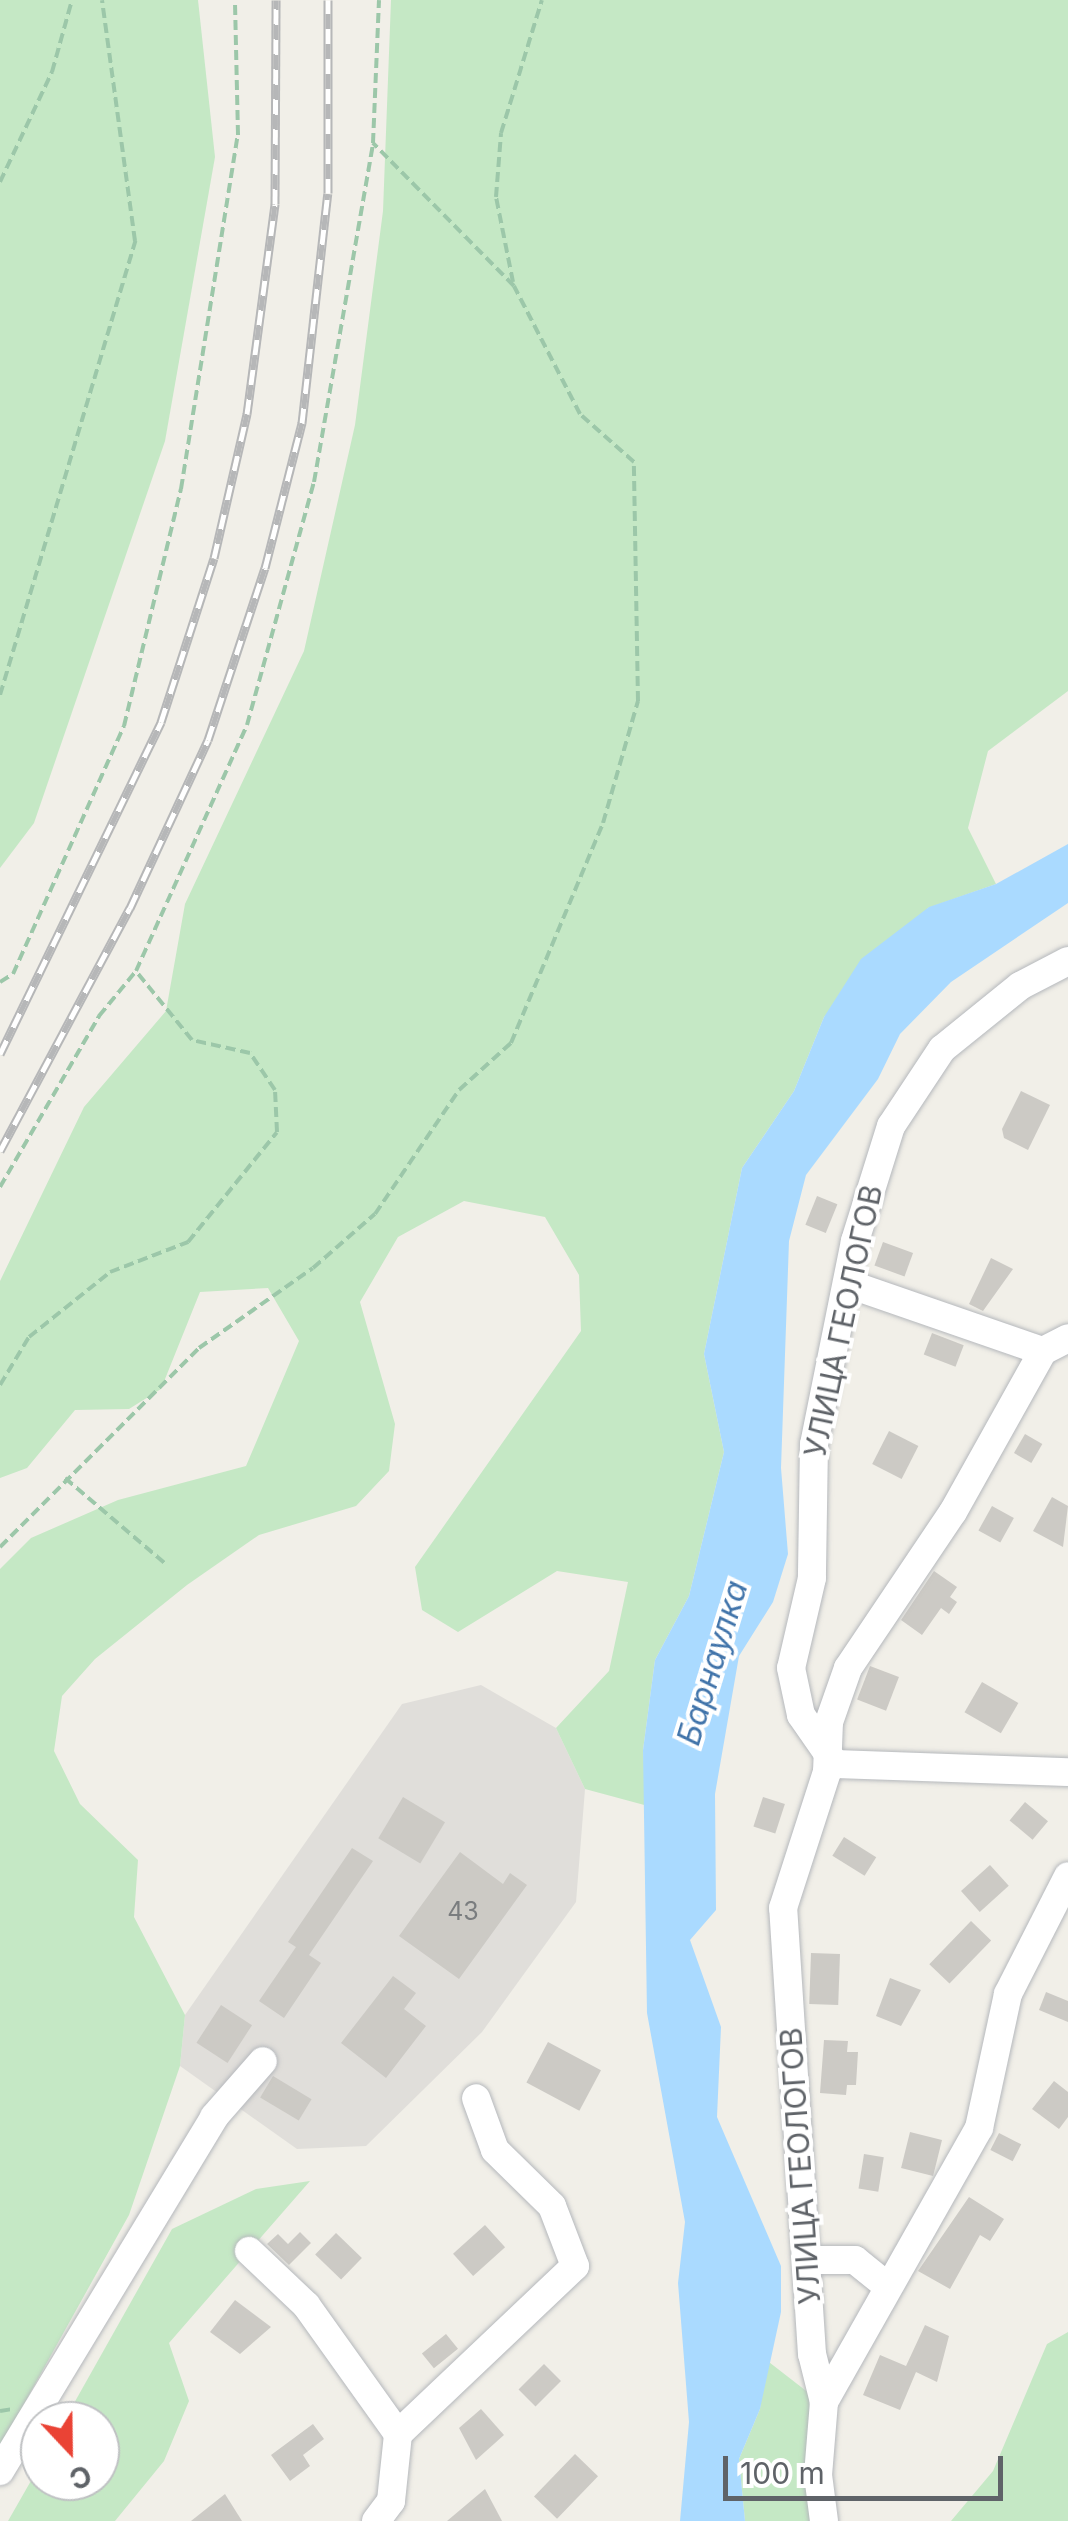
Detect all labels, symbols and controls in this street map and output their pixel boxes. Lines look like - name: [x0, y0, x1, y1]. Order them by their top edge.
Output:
- street label: УЛИЦА ГЕОЛОГОВ: [797, 1182, 889, 1460]
- water label: Барнаулка: [670, 1576, 756, 1750]
- house number: 43: [447, 1896, 479, 1926]
- street label: УЛИЦА ГЕОЛОГОВ: [772, 2026, 828, 2306]
- north arrow: [20, 2401, 120, 2501]
- scale bar: [728, 2436, 1008, 2498]
- text: 100 m: [740, 2455, 825, 2491]
- text: С: [65, 2457, 96, 2497]

